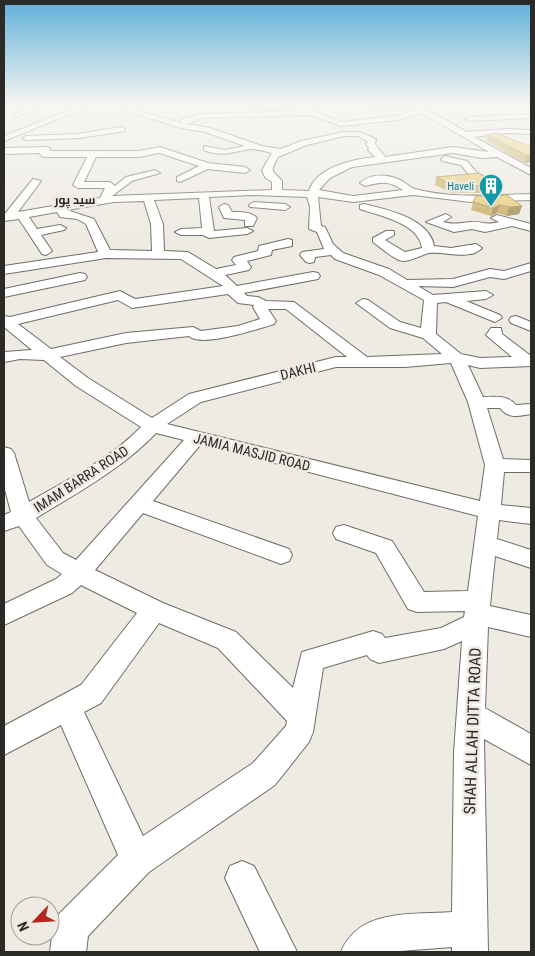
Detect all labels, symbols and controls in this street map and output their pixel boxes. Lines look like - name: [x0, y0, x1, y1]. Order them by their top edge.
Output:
- building icon: Haveli: [478, 173, 504, 207]
- place label: Haveli: [447, 180, 474, 193]
- district label: سید پور: [54, 193, 96, 209]
- street label: DAKHI: [279, 359, 317, 383]
- street label: JAMIA MASJID ROAD: [192, 430, 312, 474]
- street label: IMAM BARRA ROAD: [31, 442, 131, 516]
- street label: SHAH ALLAH DITTA ROAD: [460, 647, 485, 815]
- north arrow: [10, 896, 60, 946]
- text: N: [14, 919, 32, 934]

